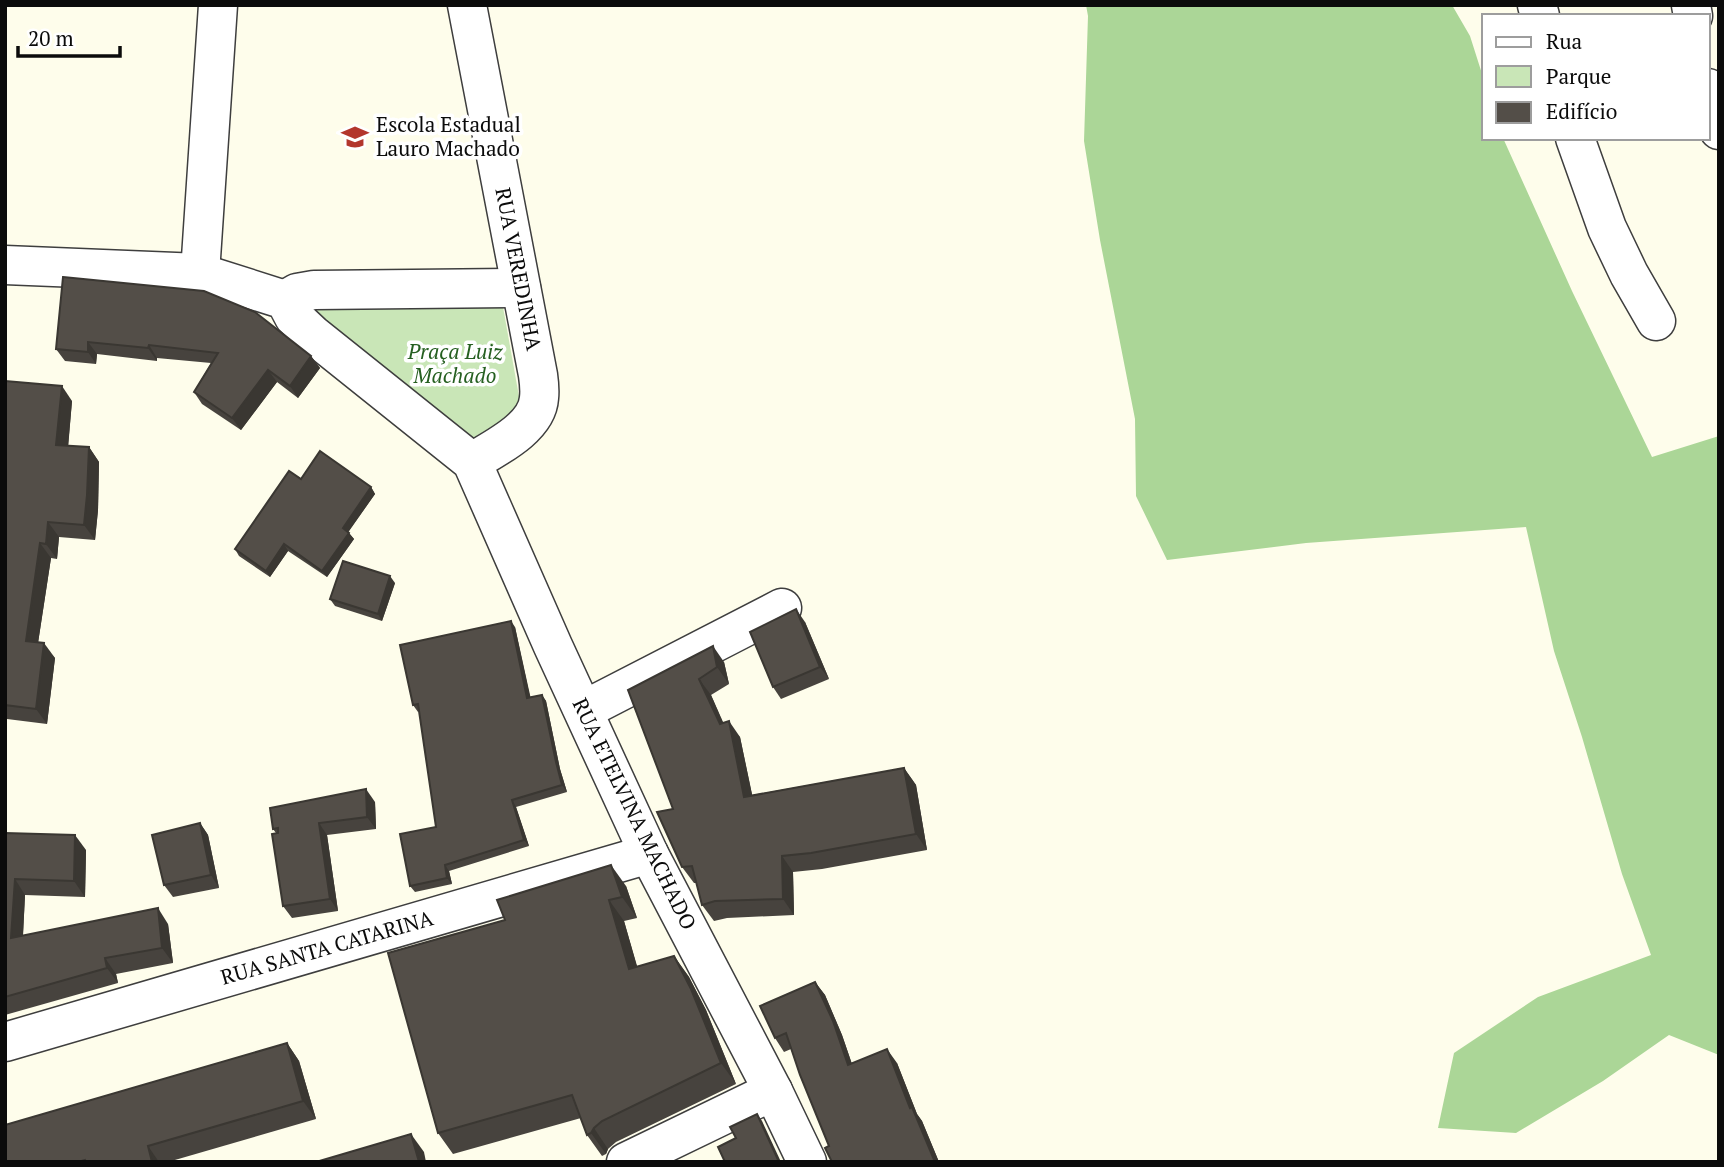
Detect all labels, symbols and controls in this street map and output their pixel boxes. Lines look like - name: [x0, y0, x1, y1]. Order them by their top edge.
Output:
- scale bar: [18, 14, 119, 58]
- legend: [1482, 14, 1710, 140]
- text: 20 m: [28, 24, 74, 52]
- text: Rua: [1546, 27, 1582, 55]
- text: Parque: [1546, 62, 1611, 90]
- text: Edifício: [1546, 97, 1617, 125]
- place label: Escola Estadual Lauro Machado: [376, 110, 521, 162]
- school or university icon: Escola Estadual Lauro Machado: [340, 122, 370, 152]
- street label: RUA VEREDINHA: [489, 185, 549, 353]
- park label: Praça Luiz Machado: [407, 337, 503, 389]
- street label: RUA ETELVINA MACHADO: [567, 693, 703, 934]
- street label: RUA SANTA CATARINA: [217, 903, 437, 991]

